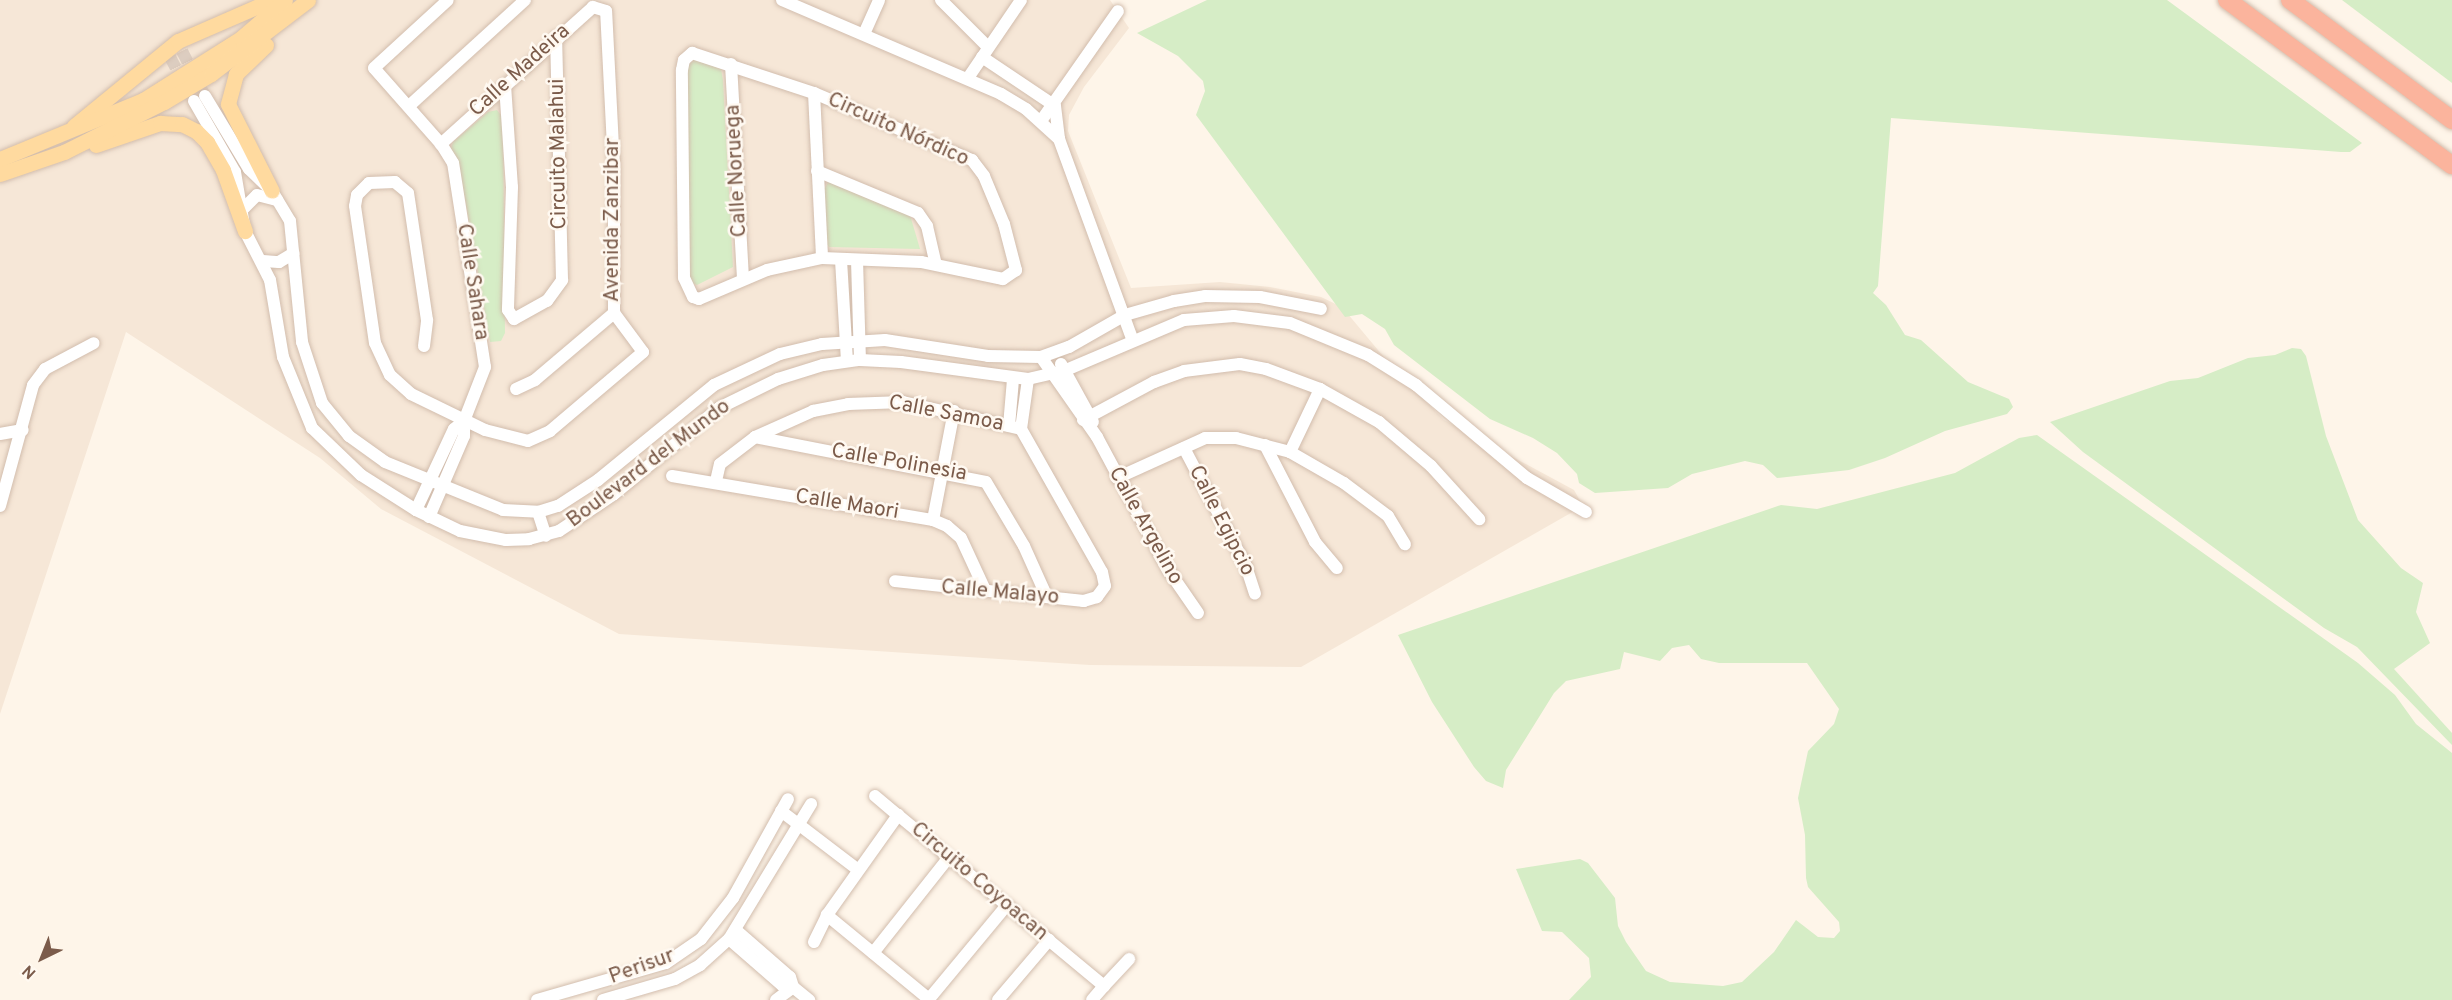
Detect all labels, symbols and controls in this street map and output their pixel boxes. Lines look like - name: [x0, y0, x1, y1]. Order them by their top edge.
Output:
- street label: Calle Madeira: [464, 19, 576, 123]
- street label: Circuito Malahui: [545, 78, 573, 230]
- street label: Circuito Nórdico: [823, 88, 973, 172]
- street label: Calle Noruega: [721, 104, 753, 238]
- street label: Avenida Zanzibar: [600, 138, 626, 302]
- street label: Calle Sahara: [450, 222, 494, 342]
- street label: Calle Samoa: [886, 390, 1006, 438]
- street label: Boulevard del Mundo: [562, 394, 736, 534]
- street label: Calle Polinesia: [829, 439, 969, 487]
- street label: Calle Argelino: [1102, 462, 1188, 590]
- street label: Calle Egipcio: [1182, 462, 1260, 580]
- street label: Calle Maori: [793, 484, 901, 526]
- street label: Calle Malayo: [940, 575, 1060, 611]
- street label: Circuito Coyoacan: [905, 817, 1053, 947]
- north arrow: [12, 928, 72, 988]
- street label: Perisur: [606, 944, 678, 990]
- text: N: [19, 960, 41, 982]

